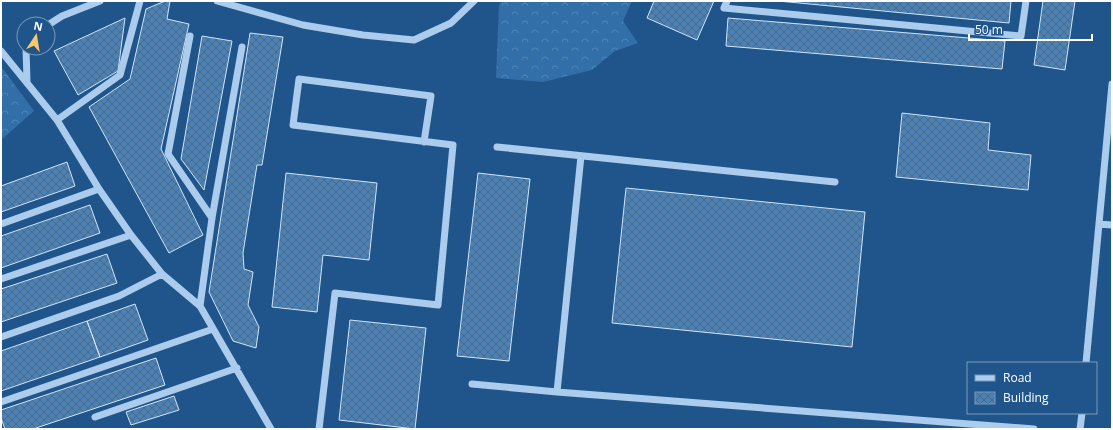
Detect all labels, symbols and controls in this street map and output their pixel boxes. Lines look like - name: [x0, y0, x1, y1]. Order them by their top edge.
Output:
- north arrow: [16, 16, 56, 56]
- scale bar: [969, 16, 1092, 42]
- text: N: [32, 17, 44, 34]
- text: 50 m: [975, 21, 1003, 38]
- legend: [967, 362, 1097, 414]
- text: Road: [1003, 369, 1032, 386]
- text: Building: [1003, 389, 1049, 406]

